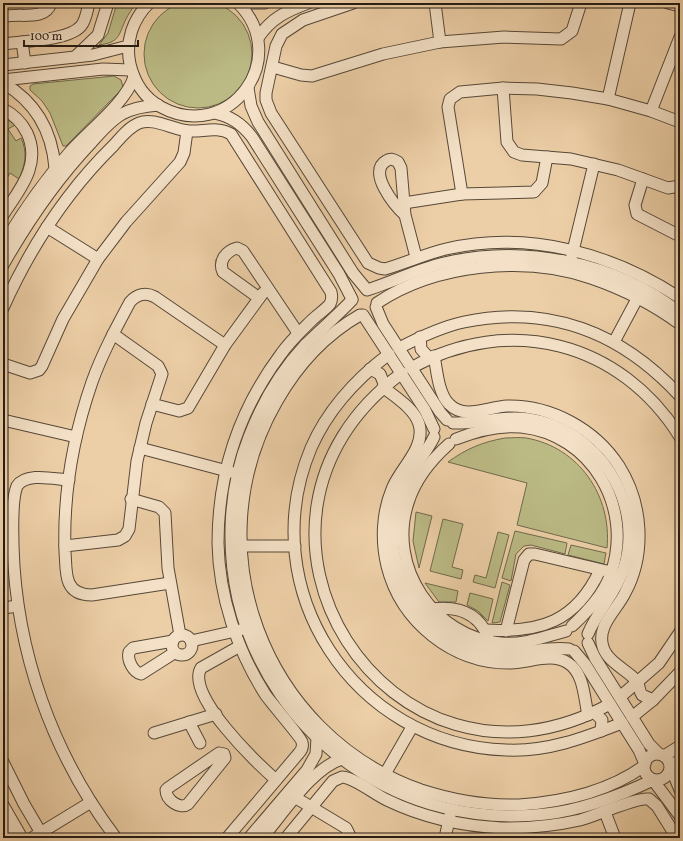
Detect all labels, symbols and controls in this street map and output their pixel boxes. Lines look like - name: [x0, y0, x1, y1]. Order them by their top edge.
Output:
- scale bar: [24, 22, 138, 48]
- text: 100 m: [30, 29, 63, 45]

